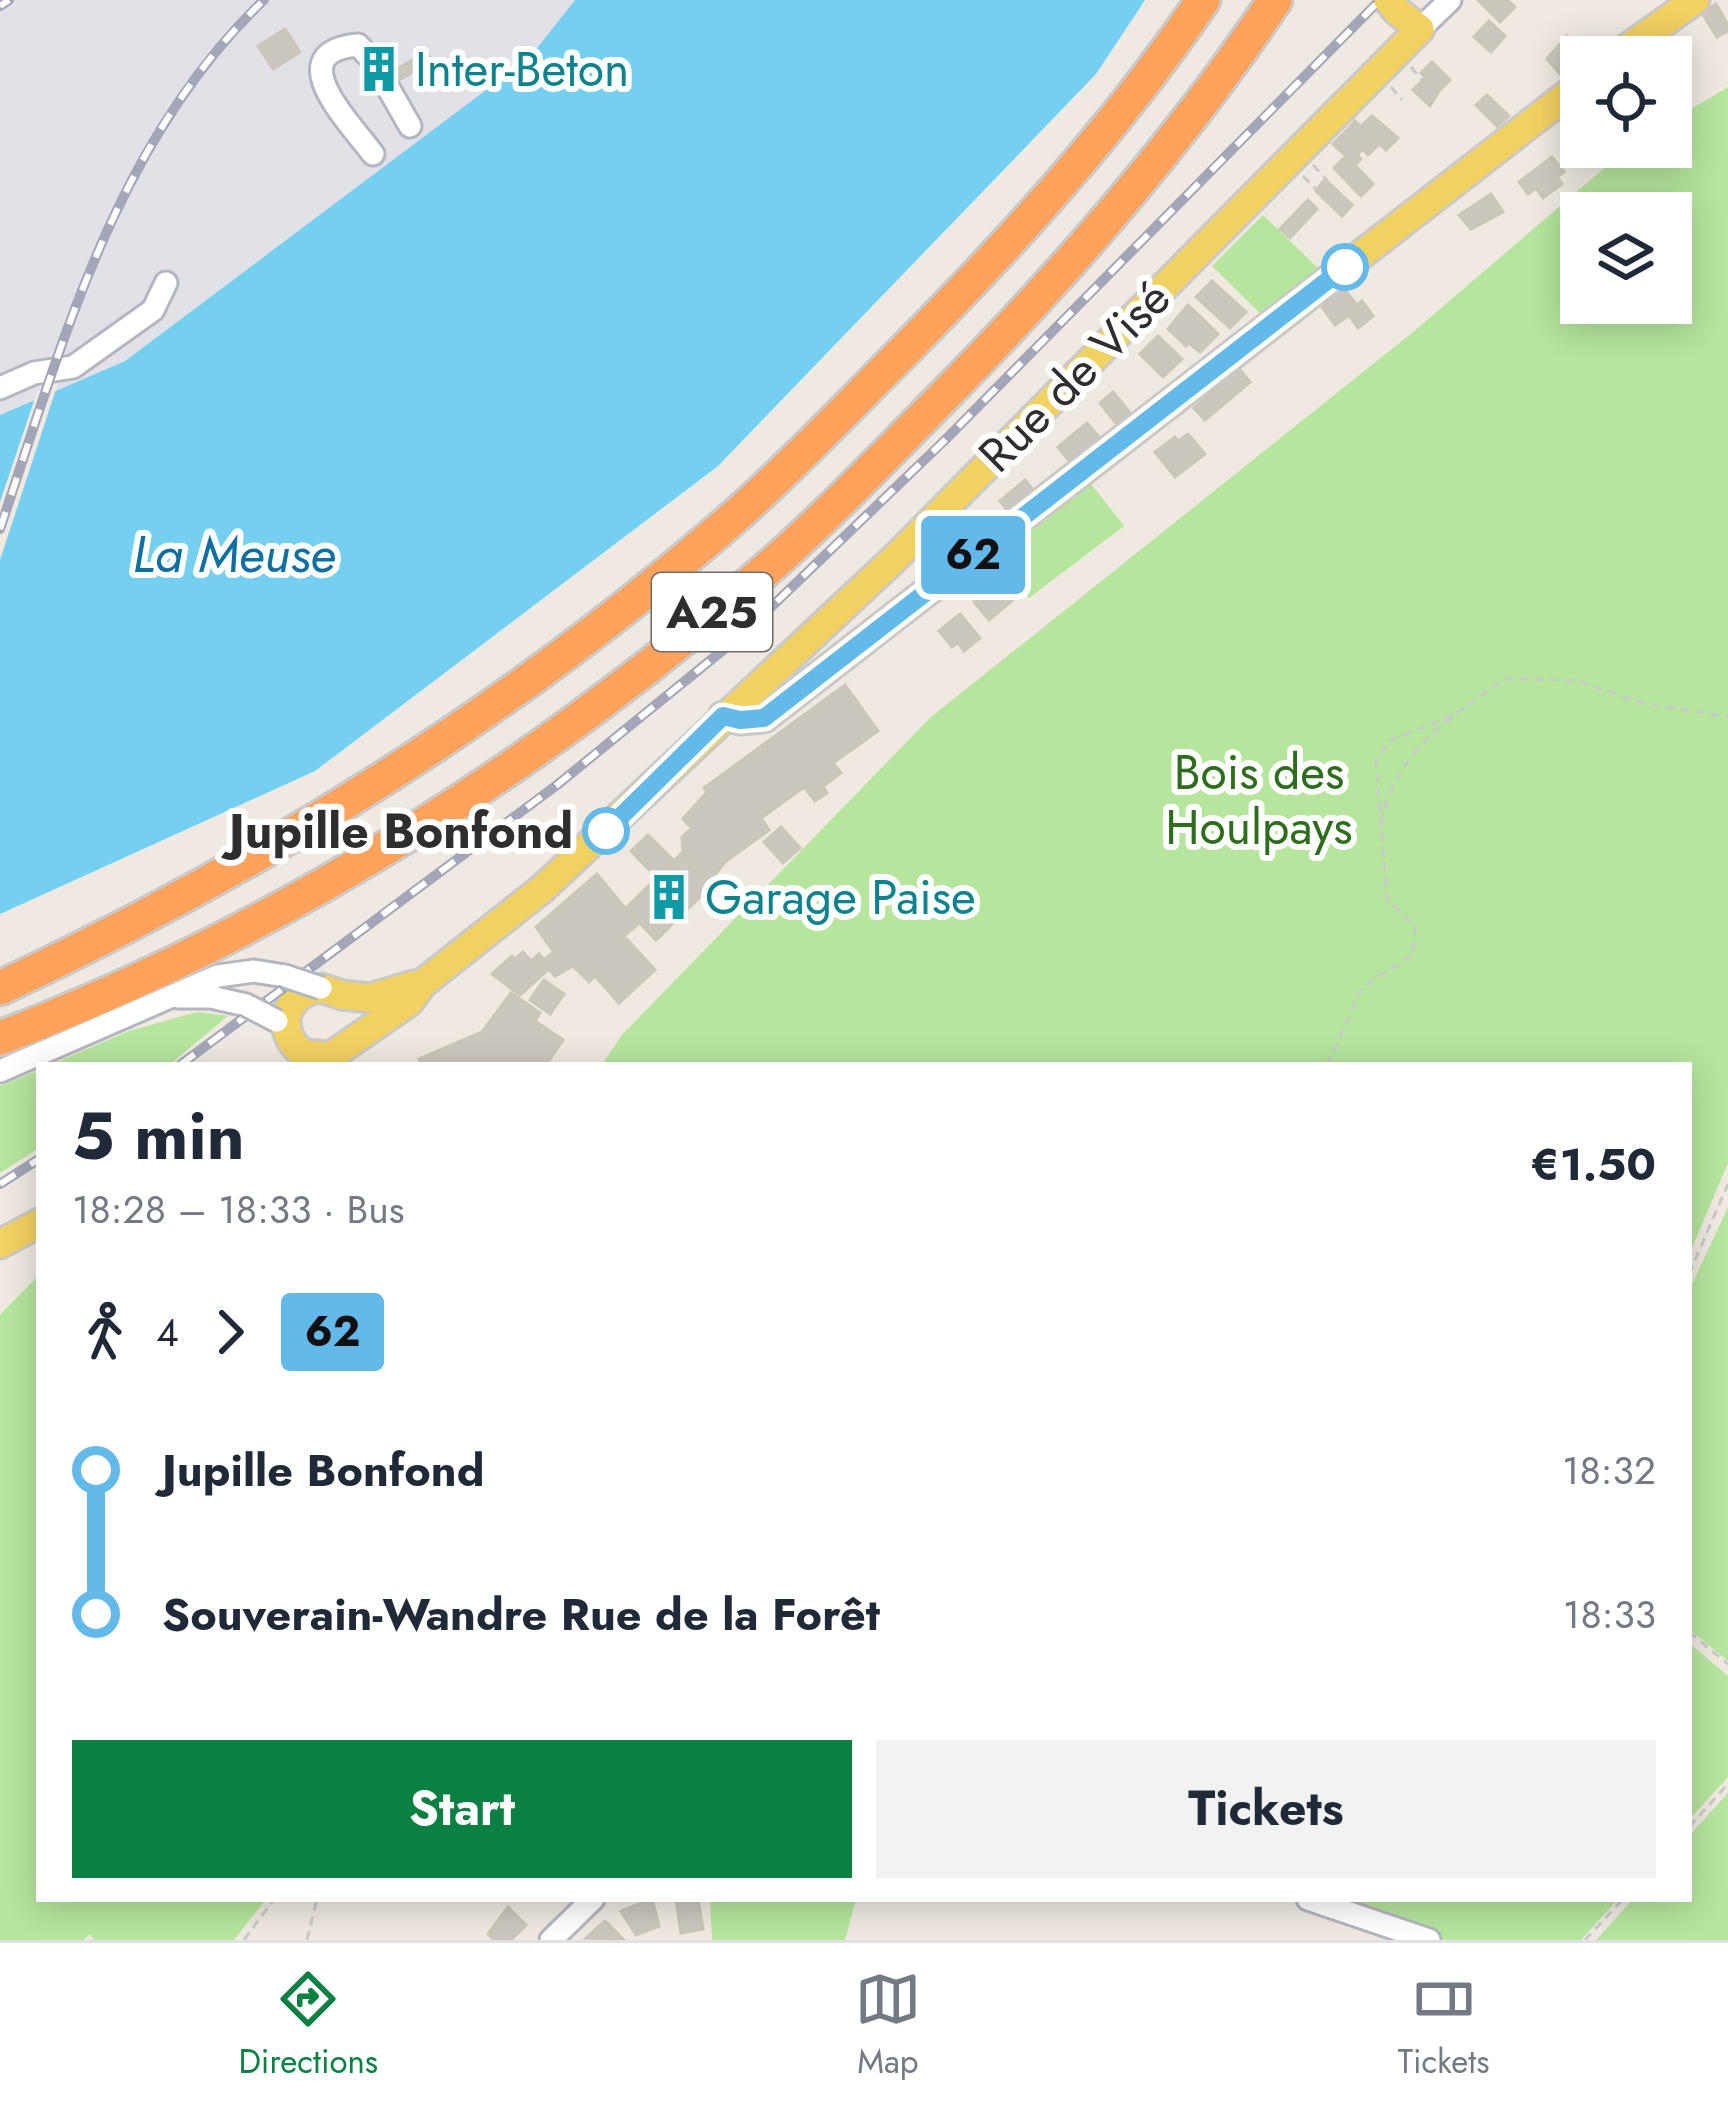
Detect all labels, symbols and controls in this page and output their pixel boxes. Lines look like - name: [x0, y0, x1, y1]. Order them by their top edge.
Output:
- place label: Inter-Beton: [415, 35, 629, 104]
- map controls: [1560, 36, 1692, 324]
- button: locate: [1560, 36, 1692, 168]
- building icon: Inter-Beton: [354, 44, 404, 94]
- button: layers: [1560, 192, 1692, 324]
- unlabelled marker: [1323, 245, 1367, 289]
- street label: Rue de Visé: [963, 265, 1186, 488]
- line badge: 62: [919, 516, 1027, 594]
- water label: La Meuse: [133, 517, 335, 591]
- text: 62: [945, 524, 1001, 585]
- road number: A25: [652, 573, 772, 651]
- park label: Bois des Houlpays: [1165, 738, 1353, 862]
- place label: Jupille Bonfond: [221, 797, 573, 866]
- marker: Jupille Bonfond: [584, 809, 628, 853]
- place label: Garage Paise: [705, 863, 976, 932]
- building icon: Garage Paise: [644, 872, 694, 922]
- text: 5 min: [72, 1088, 245, 1184]
- text: €1.50: [1530, 1132, 1656, 1197]
- text: 18:28 – 18:33 · Bus: [72, 1181, 404, 1238]
- icon: walk: [72, 1299, 138, 1365]
- icon: forward: [197, 1299, 263, 1365]
- text: 62: [305, 1301, 360, 1362]
- text: 4: [156, 1304, 179, 1361]
- text: Jupille Bonfond: [162, 1438, 484, 1503]
- text: 18:32: [1562, 1442, 1656, 1499]
- text: Souverain-Wandre Rue de la Forêt: [162, 1582, 880, 1647]
- text: 18:33: [1563, 1586, 1656, 1643]
- button: Start: [72, 1740, 852, 1878]
- button: Tickets: [876, 1740, 1656, 1878]
- tab: Directions: [238, 1966, 378, 2085]
- tab: Map: [855, 1966, 921, 2085]
- tab: Tickets: [1398, 1966, 1490, 2085]

